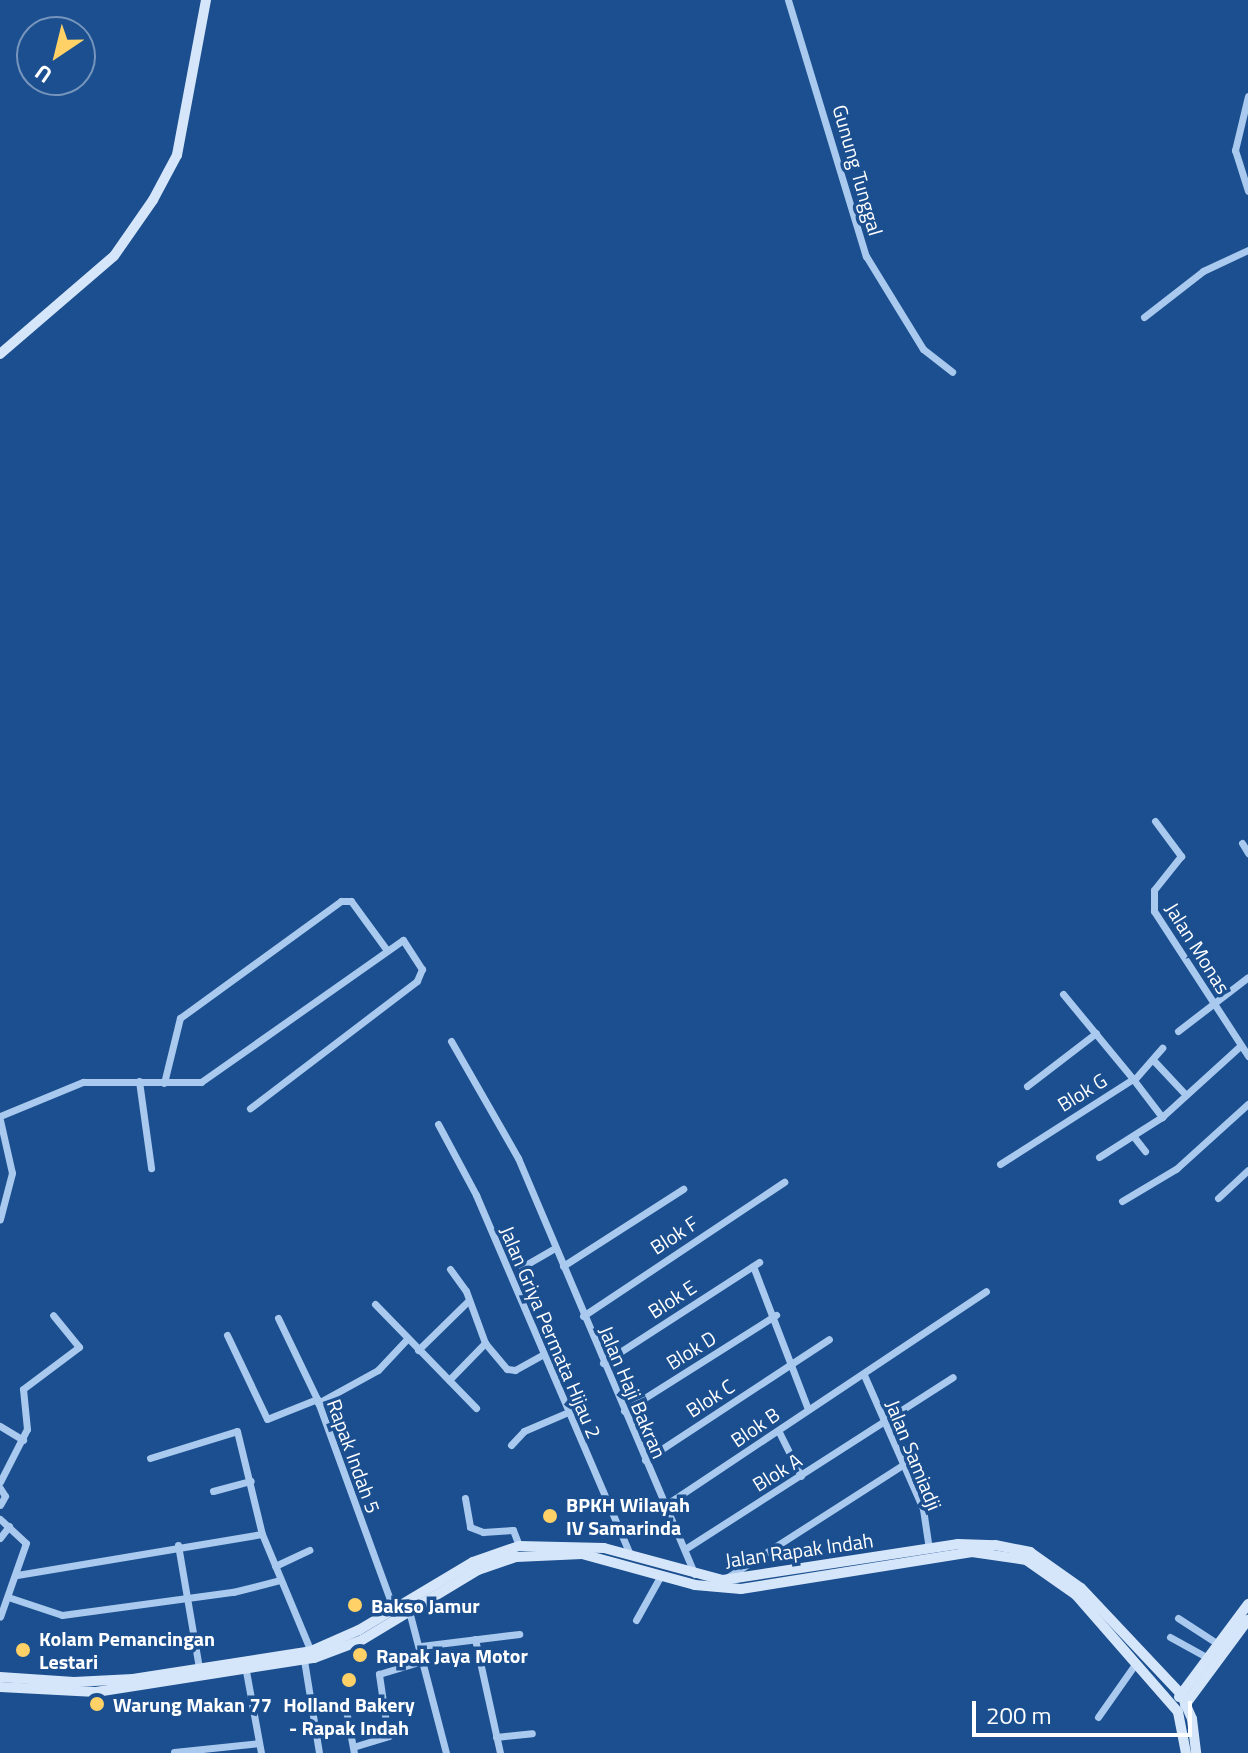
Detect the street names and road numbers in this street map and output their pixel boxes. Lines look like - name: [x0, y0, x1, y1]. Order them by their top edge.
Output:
- street label: Gunung Tunggal: [828, 102, 888, 238]
- street label: Jalan Monas: [1161, 898, 1235, 998]
- street label: Blok G: [1053, 1068, 1111, 1116]
- street label: Blok F: [646, 1211, 702, 1259]
- street label: Jalan Griya Permata Hijau 2: [495, 1222, 607, 1442]
- street label: Blok E: [643, 1275, 701, 1323]
- street label: Jalan Haji Bakran: [594, 1322, 672, 1462]
- street label: Blok D: [662, 1325, 720, 1375]
- street label: Blok C: [682, 1374, 738, 1422]
- street label: Rapak Indah 5: [322, 1396, 386, 1516]
- street label: Jalan Samiadji: [881, 1396, 947, 1514]
- street label: Blok B: [726, 1402, 784, 1452]
- street label: Blok A: [748, 1448, 806, 1496]
- street label: Jalan Rapak Indah: [723, 1528, 875, 1572]

